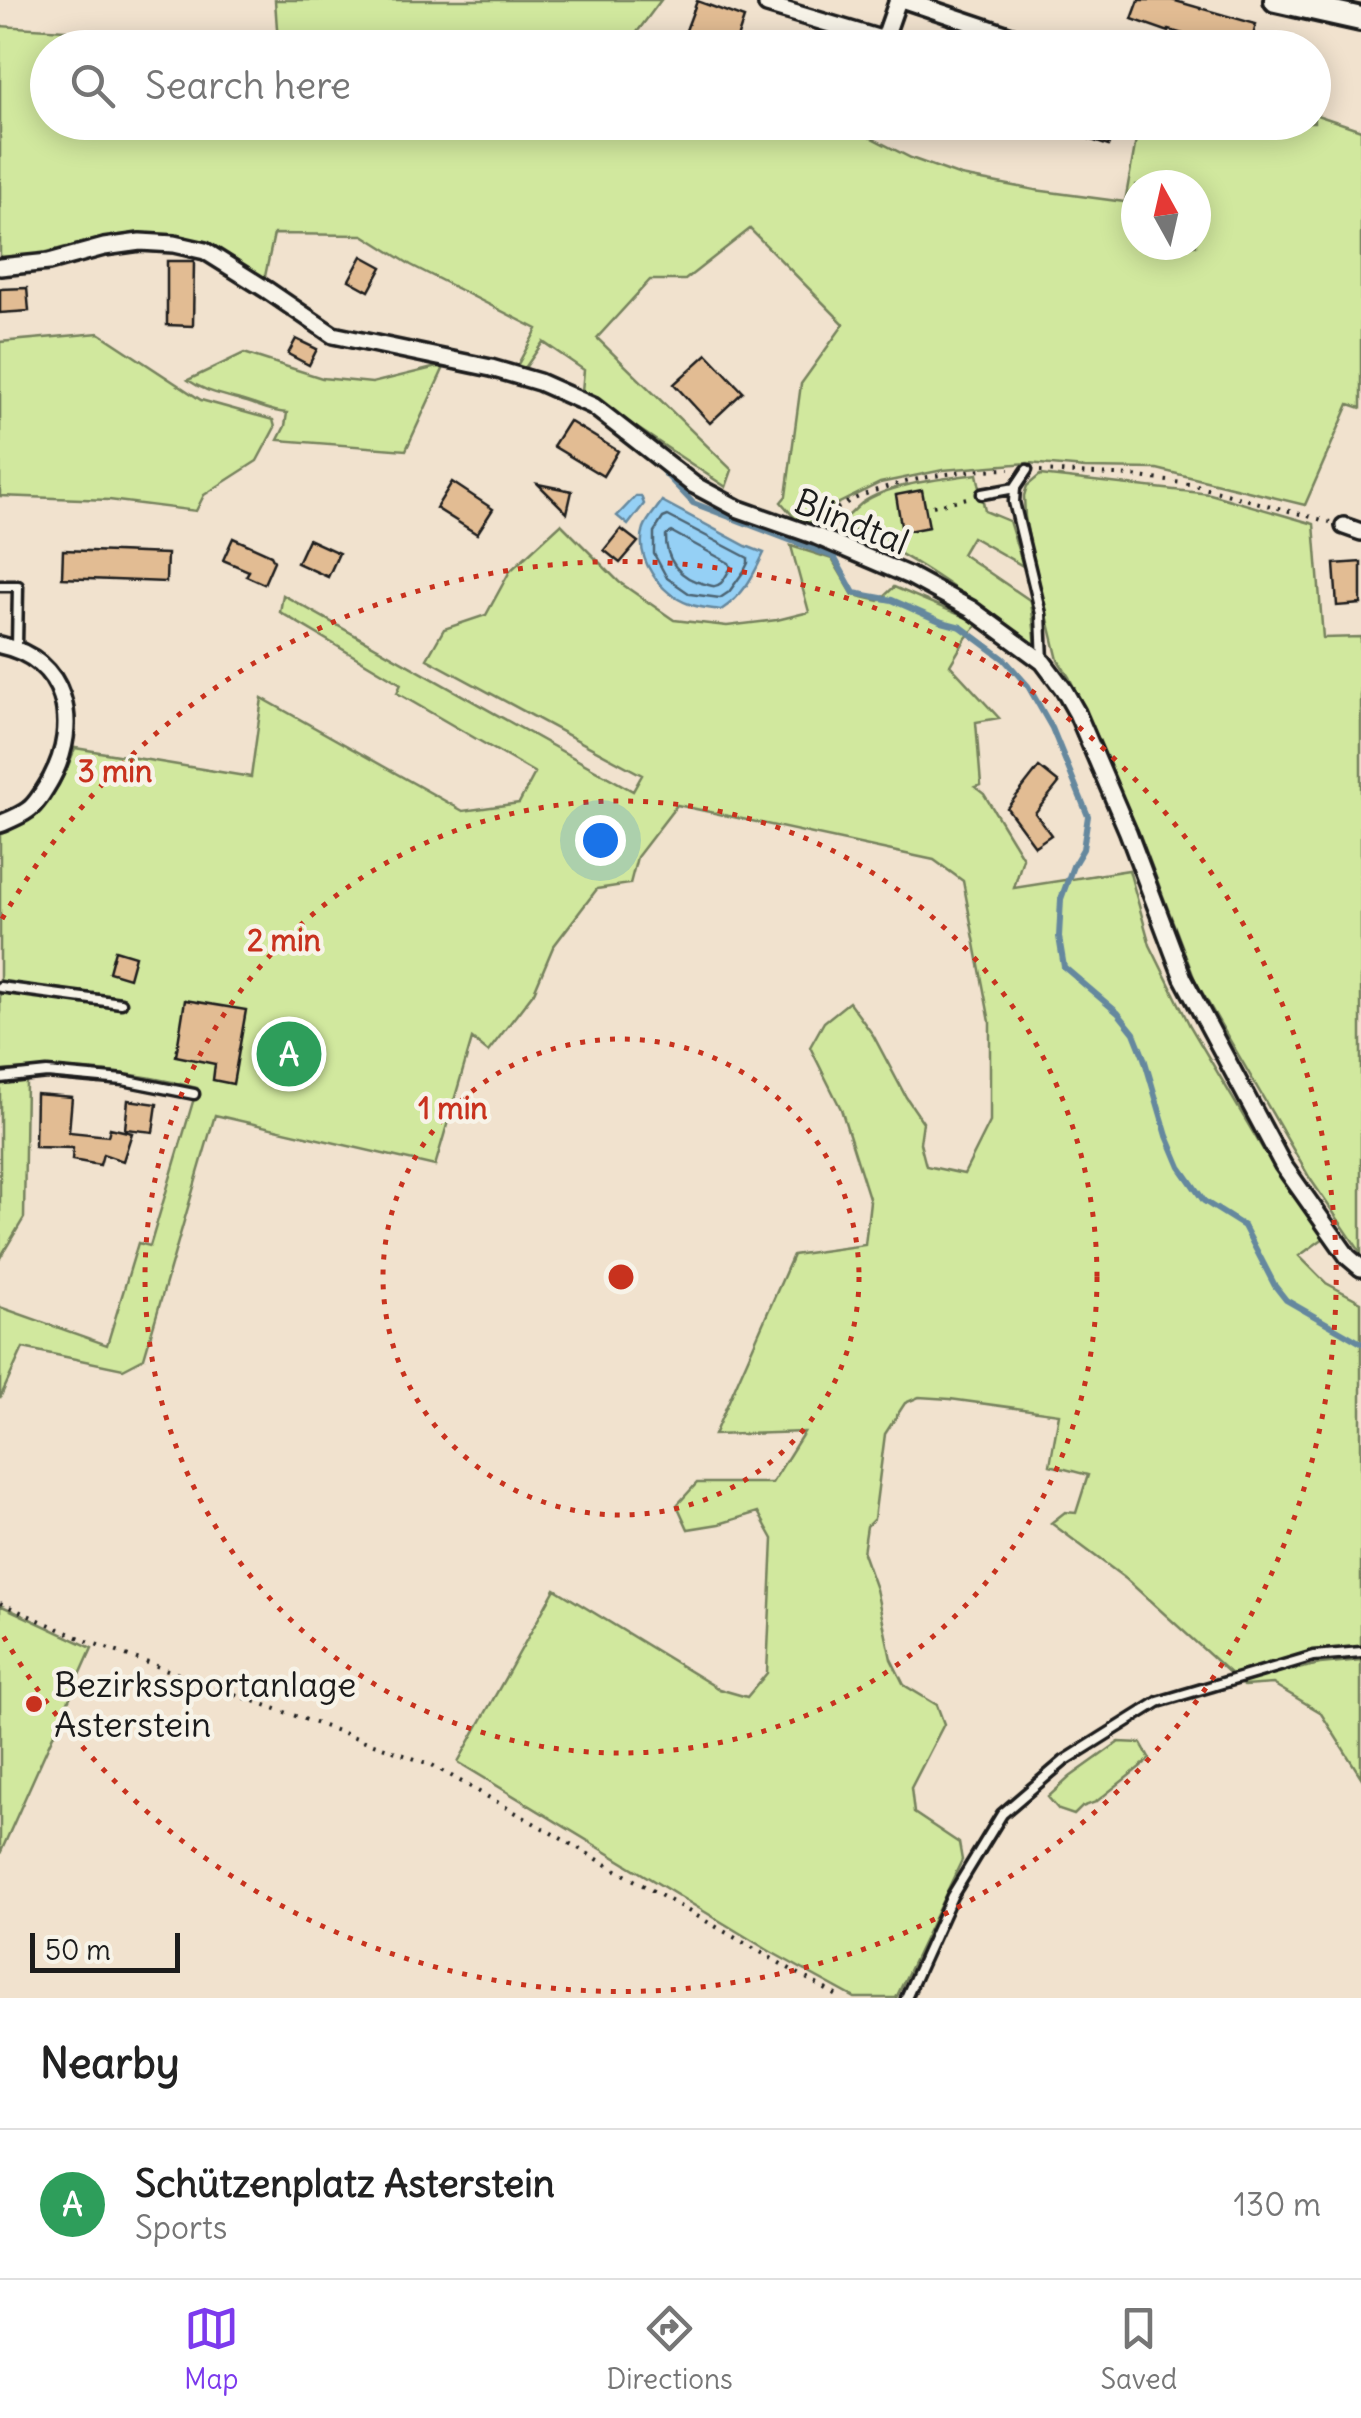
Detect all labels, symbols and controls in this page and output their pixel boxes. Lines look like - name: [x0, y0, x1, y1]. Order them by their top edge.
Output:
- search box: [30, 30, 1331, 140]
- icon: search: [65, 58, 120, 113]
- text: Search here: [145, 62, 351, 109]
- north arrow: [1121, 170, 1211, 260]
- street label: Blindtal: [789, 478, 915, 564]
- text: 3 min: [78, 752, 152, 790]
- your location: [575, 815, 626, 866]
- text: 2 min: [247, 921, 321, 959]
- pin: A: [256, 1016, 322, 1092]
- text: 1 min: [418, 1089, 488, 1127]
- centre of rings: [603, 1259, 639, 1295]
- place label: Bezirkssportanlage Asterstein: [54, 1662, 356, 1746]
- marker: Bezirkssportanlage Asterstein: [23, 1693, 45, 1715]
- scale bar: [30, 1928, 180, 1972]
- text: 50 m: [45, 1932, 111, 1968]
- text: Nearby: [40, 2037, 179, 2089]
- text: Schützenplatz Asterstein: [135, 2160, 555, 2207]
- text: A: [62, 2184, 83, 2225]
- text: 130 m: [1233, 2184, 1321, 2225]
- text: Sports: [135, 2207, 227, 2248]
- tab: Map: [184, 2301, 239, 2397]
- tab: Directions: [606, 2301, 733, 2397]
- tab: Saved: [1100, 2301, 1177, 2397]

